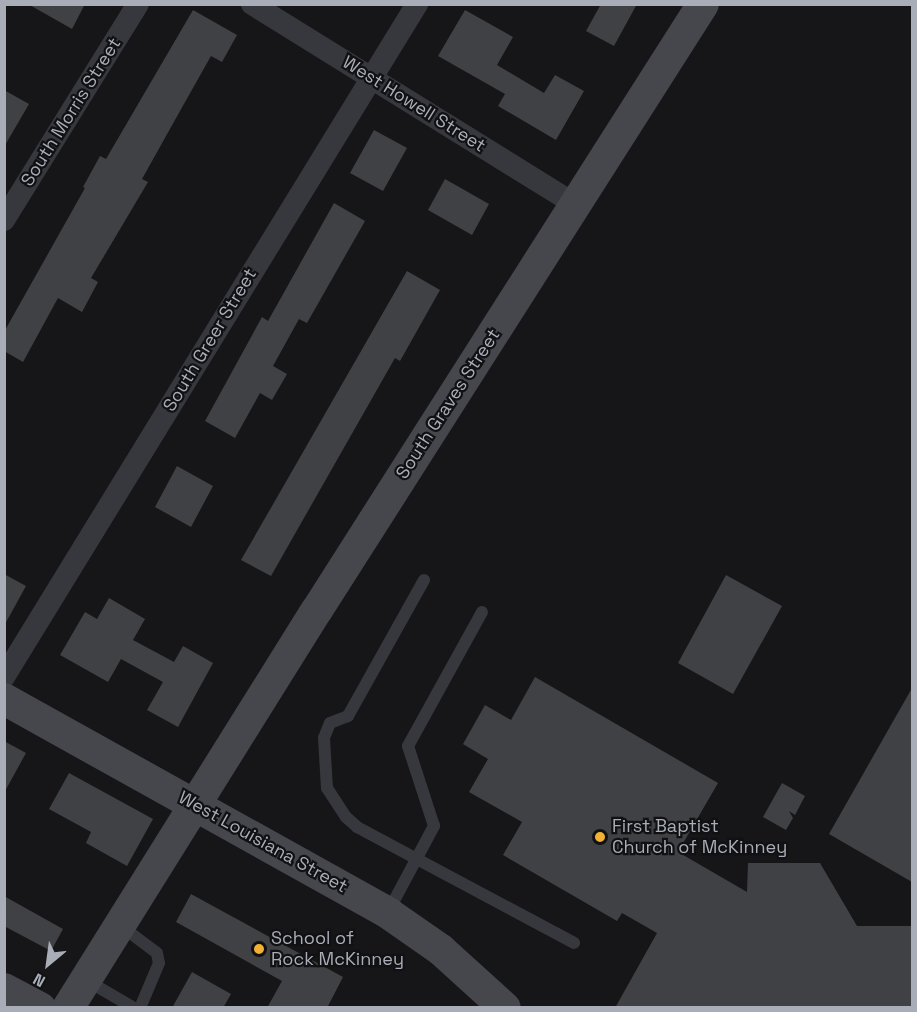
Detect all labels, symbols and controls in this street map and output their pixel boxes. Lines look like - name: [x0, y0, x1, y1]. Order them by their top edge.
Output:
- street label: South Morris Street: [17, 34, 125, 190]
- street label: West Howell Street: [339, 51, 489, 157]
- street label: South Greer Street: [159, 264, 261, 416]
- street label: South Graves Street: [391, 325, 505, 483]
- street label: West Louisiana Street: [175, 787, 351, 897]
- place label: First Baptist Church of McKinney: [612, 816, 787, 858]
- marker: First Baptist Church of McKinney: [593, 830, 607, 844]
- place label: School of Rock McKinney: [271, 928, 404, 970]
- north arrow: [18, 934, 78, 994]
- marker: School of Rock McKinney: [252, 942, 266, 956]
- text: N: [29, 968, 49, 992]

